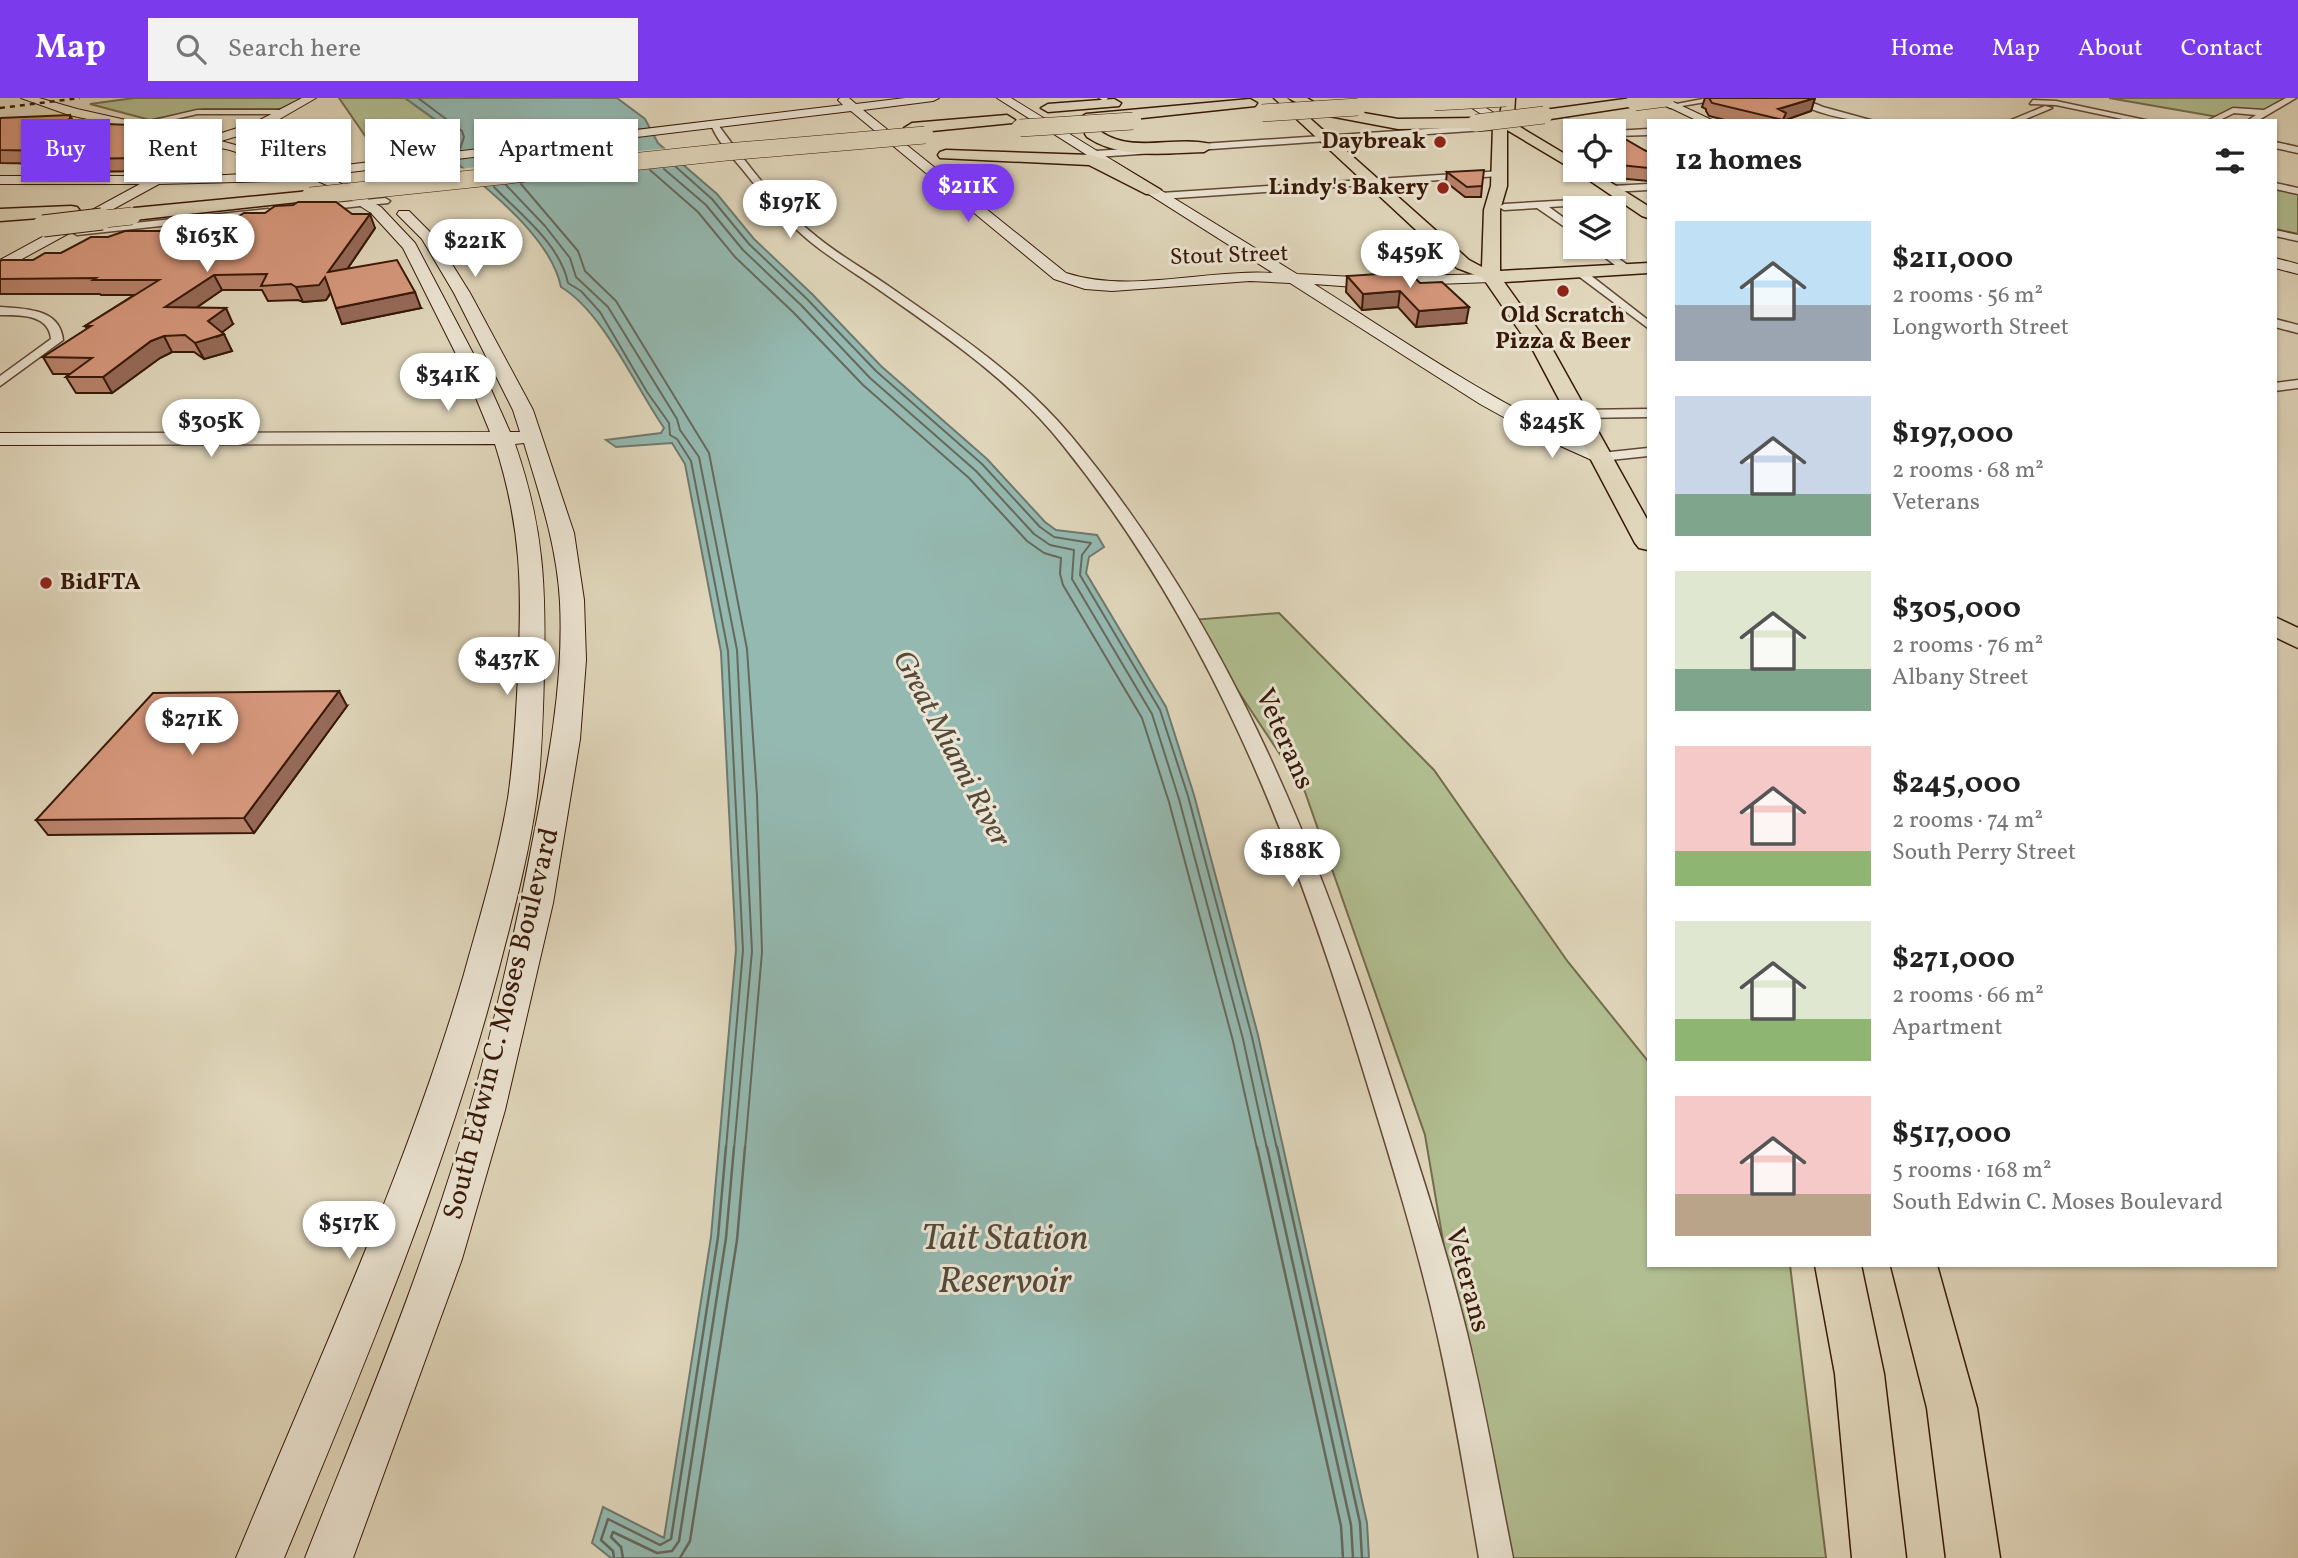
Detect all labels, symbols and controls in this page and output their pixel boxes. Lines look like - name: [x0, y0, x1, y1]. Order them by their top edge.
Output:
- search box: [148, 18, 638, 81]
- text: Map: [35, 26, 106, 72]
- icon: search: [172, 30, 210, 68]
- text: Search here: [228, 31, 361, 67]
- text: Home: [1890, 32, 1954, 66]
- text: Map: [1992, 32, 2040, 66]
- text: About: [2078, 32, 2143, 66]
- text: Contact: [2181, 32, 2263, 66]
- chip: Buy: [21, 119, 110, 182]
- chip: Rent: [124, 119, 222, 182]
- chip: Filters: [236, 119, 351, 182]
- chip: New: [365, 119, 460, 182]
- chip: Apartment: [474, 119, 638, 182]
- map controls: [1563, 119, 1626, 259]
- button: locate: [1563, 119, 1626, 182]
- place label: Daybreak: [1321, 126, 1426, 158]
- marker: Daybreak: [1432, 134, 1448, 150]
- text: 12 homes: [1675, 140, 1802, 182]
- icon: filters: [2211, 142, 2249, 180]
- pin: $211K: [919, 164, 1017, 224]
- text: $211K: [938, 171, 998, 203]
- place label: Lindy's Bakery: [1268, 172, 1429, 204]
- pin: $197K: [741, 180, 839, 240]
- marker: Lindy's Bakery: [1435, 180, 1451, 196]
- text: $197K: [759, 187, 821, 219]
- button: layers: [1563, 196, 1626, 259]
- pin: $163K: [158, 214, 256, 274]
- pin: $221K: [426, 220, 524, 279]
- text: $163K: [176, 221, 238, 253]
- text: $221K: [444, 226, 506, 258]
- pin: $459K: [1361, 230, 1459, 290]
- text: $459K: [1377, 237, 1443, 269]
- street label: Stout Street: [1169, 238, 1289, 274]
- text: $211,000: [1892, 238, 2013, 280]
- icon: home: [1731, 249, 1815, 333]
- text: 2 rooms · 56 m²: [1892, 280, 2043, 312]
- marker: Old Scratch Pizza & Beer: [1555, 283, 1571, 299]
- place label: Old Scratch Pizza & Beer: [1495, 300, 1631, 358]
- text: Longworth Street: [1892, 312, 2069, 344]
- pin: $341K: [399, 354, 497, 413]
- text: $341K: [416, 360, 480, 392]
- pin: $305K: [162, 400, 260, 459]
- pin: $245K: [1503, 400, 1601, 460]
- text: $305K: [178, 406, 244, 438]
- text: $245K: [1519, 407, 1585, 439]
- text: $197,000: [1892, 413, 2013, 455]
- icon: home: [1731, 424, 1815, 508]
- text: 2 rooms · 68 m²: [1892, 455, 2044, 487]
- text: Veterans: [1892, 487, 1980, 519]
- place label: BidFTA: [60, 567, 141, 599]
- marker: BidFTA: [38, 575, 54, 591]
- text: $305,000: [1892, 588, 2021, 630]
- icon: home: [1731, 599, 1815, 683]
- text: 2 rooms · 76 m²: [1892, 630, 2043, 662]
- pin: $437K: [458, 638, 556, 697]
- water label: Great Miami River: [881, 643, 1021, 856]
- text: $437K: [474, 644, 540, 676]
- text: Albany Street: [1892, 662, 2029, 694]
- street label: Veterans: [1244, 682, 1324, 796]
- pin: $271K: [143, 698, 241, 757]
- text: $271K: [161, 704, 223, 736]
- text: $245,000: [1892, 763, 2021, 805]
- icon: home: [1731, 774, 1815, 858]
- text: 2 rooms · 74 m²: [1892, 805, 2043, 837]
- street label: South Edwin C. Moses Boulevard: [434, 824, 570, 1224]
- pin: $188K: [1243, 830, 1341, 889]
- text: $188K: [1260, 836, 1324, 868]
- text: South Perry Street: [1892, 837, 2076, 869]
- text: $271,000: [1892, 938, 2015, 980]
- icon: home: [1731, 949, 1815, 1033]
- text: 2 rooms · 66 m²: [1892, 980, 2044, 1012]
- text: Apartment: [1892, 1012, 2003, 1044]
- text: $517,000: [1892, 1113, 2011, 1155]
- icon: home: [1731, 1124, 1815, 1208]
- text: 5 rooms · 168 m²: [1892, 1155, 2051, 1187]
- text: South Edwin C. Moses Boulevard: [1892, 1187, 2223, 1219]
- pin: $517K: [300, 1202, 398, 1261]
- text: $517K: [319, 1208, 379, 1240]
- water label: Tait Station Reservoir: [921, 1214, 1089, 1308]
- street label: Veterans: [1434, 1223, 1500, 1337]

